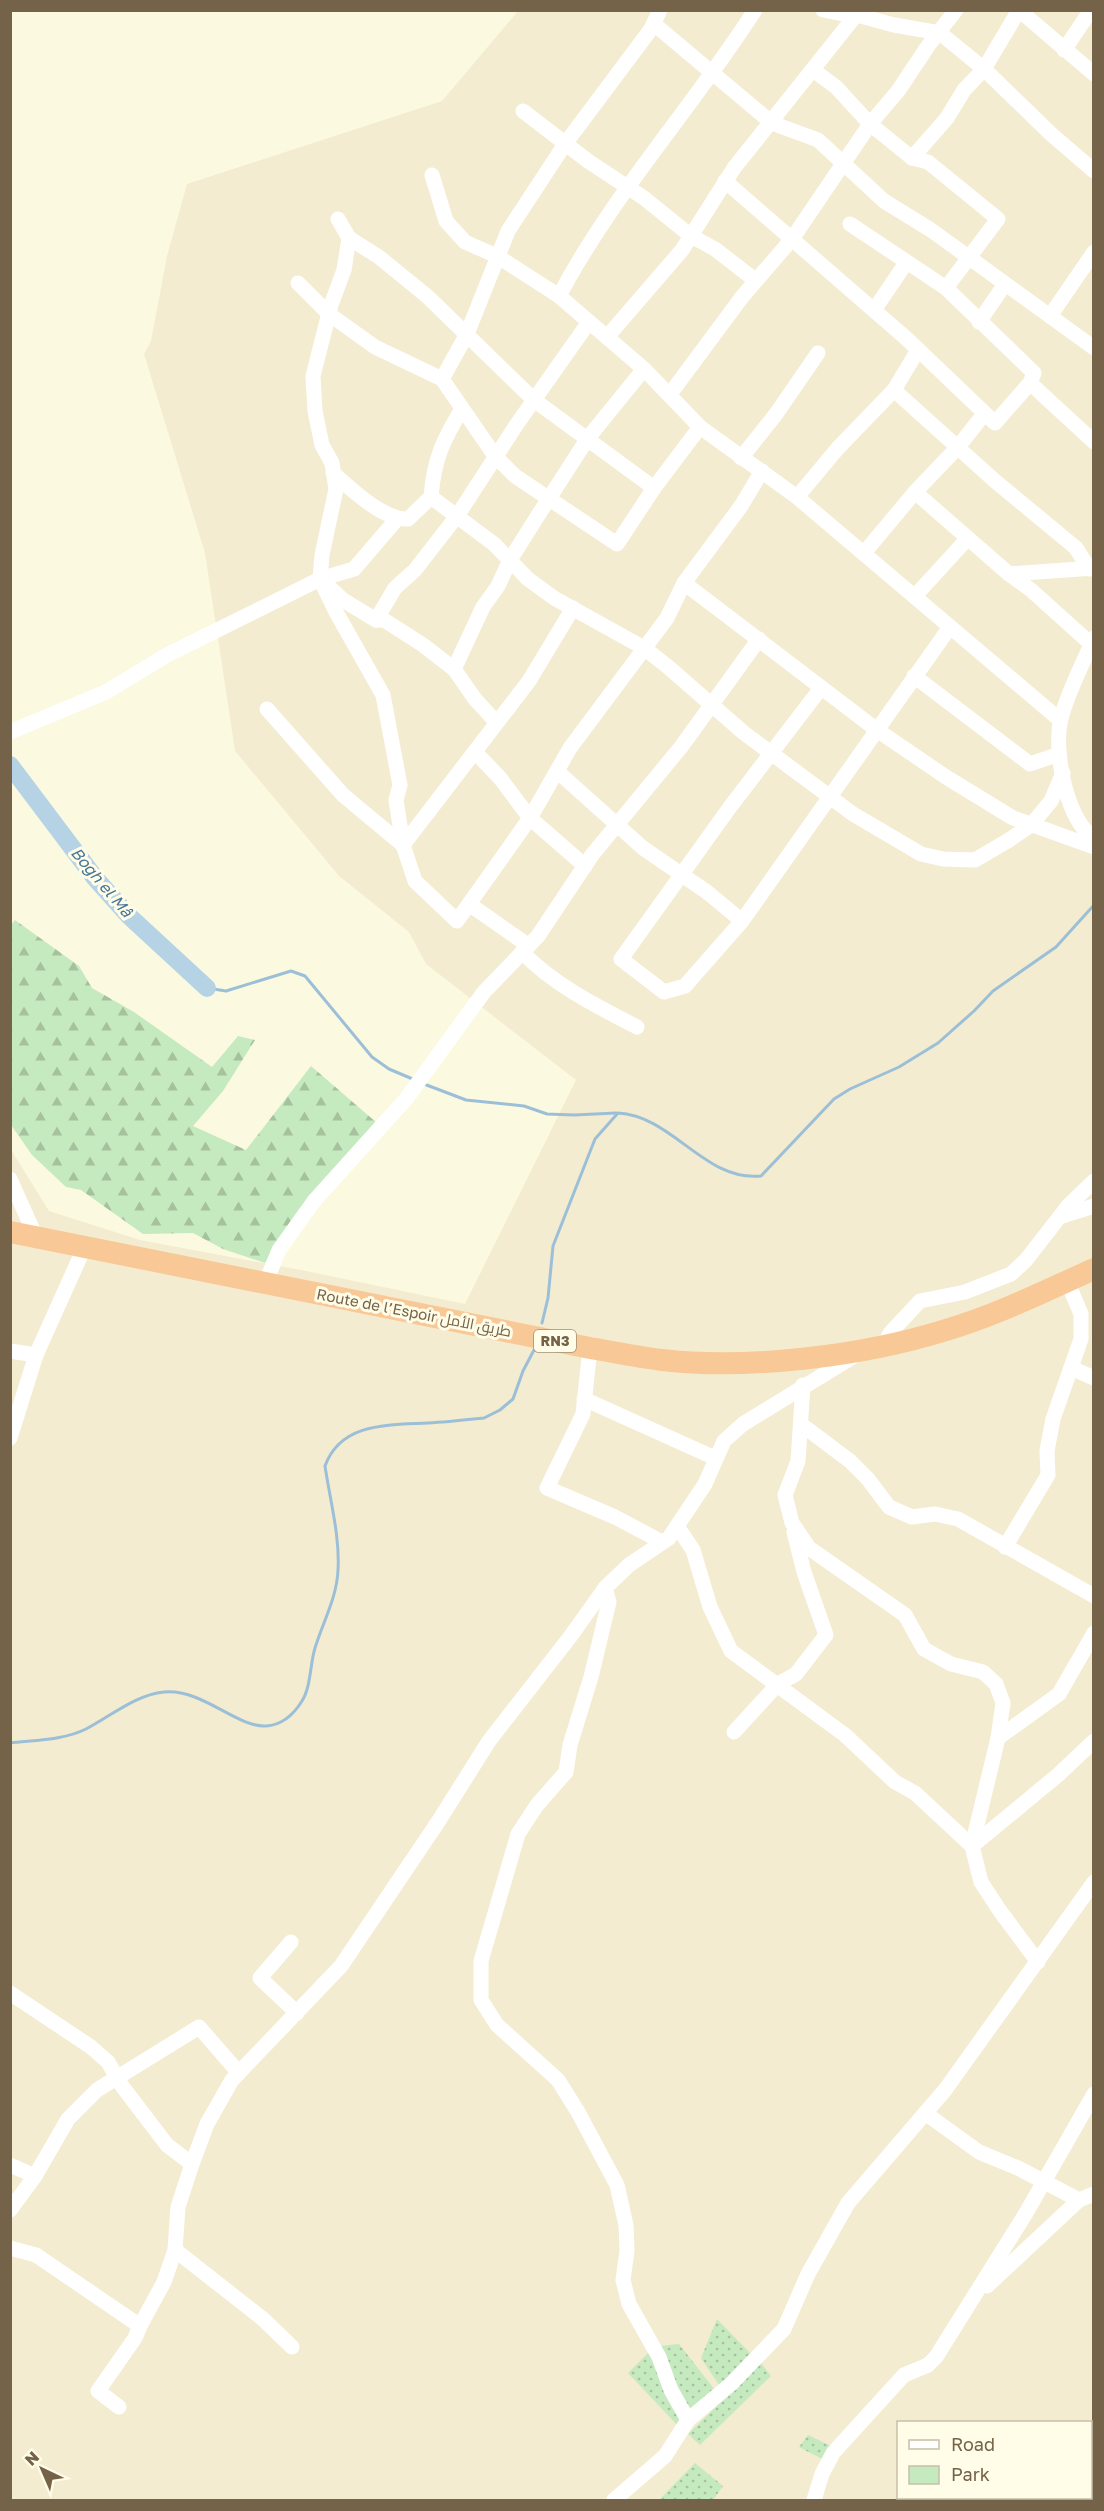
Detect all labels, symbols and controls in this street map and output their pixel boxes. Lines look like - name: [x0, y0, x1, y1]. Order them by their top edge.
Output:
- water label: Bogh el Mâ: [67, 843, 138, 922]
- street label: Route de l’Espoir طريق الأمل: [315, 1284, 513, 1342]
- road number: RN3: [534, 1330, 576, 1352]
- legend: [897, 2421, 1092, 2499]
- text: Road: [951, 2433, 995, 2455]
- north arrow: [12, 2439, 72, 2499]
- text: N: [20, 2447, 43, 2470]
- text: Park: [951, 2463, 990, 2485]

